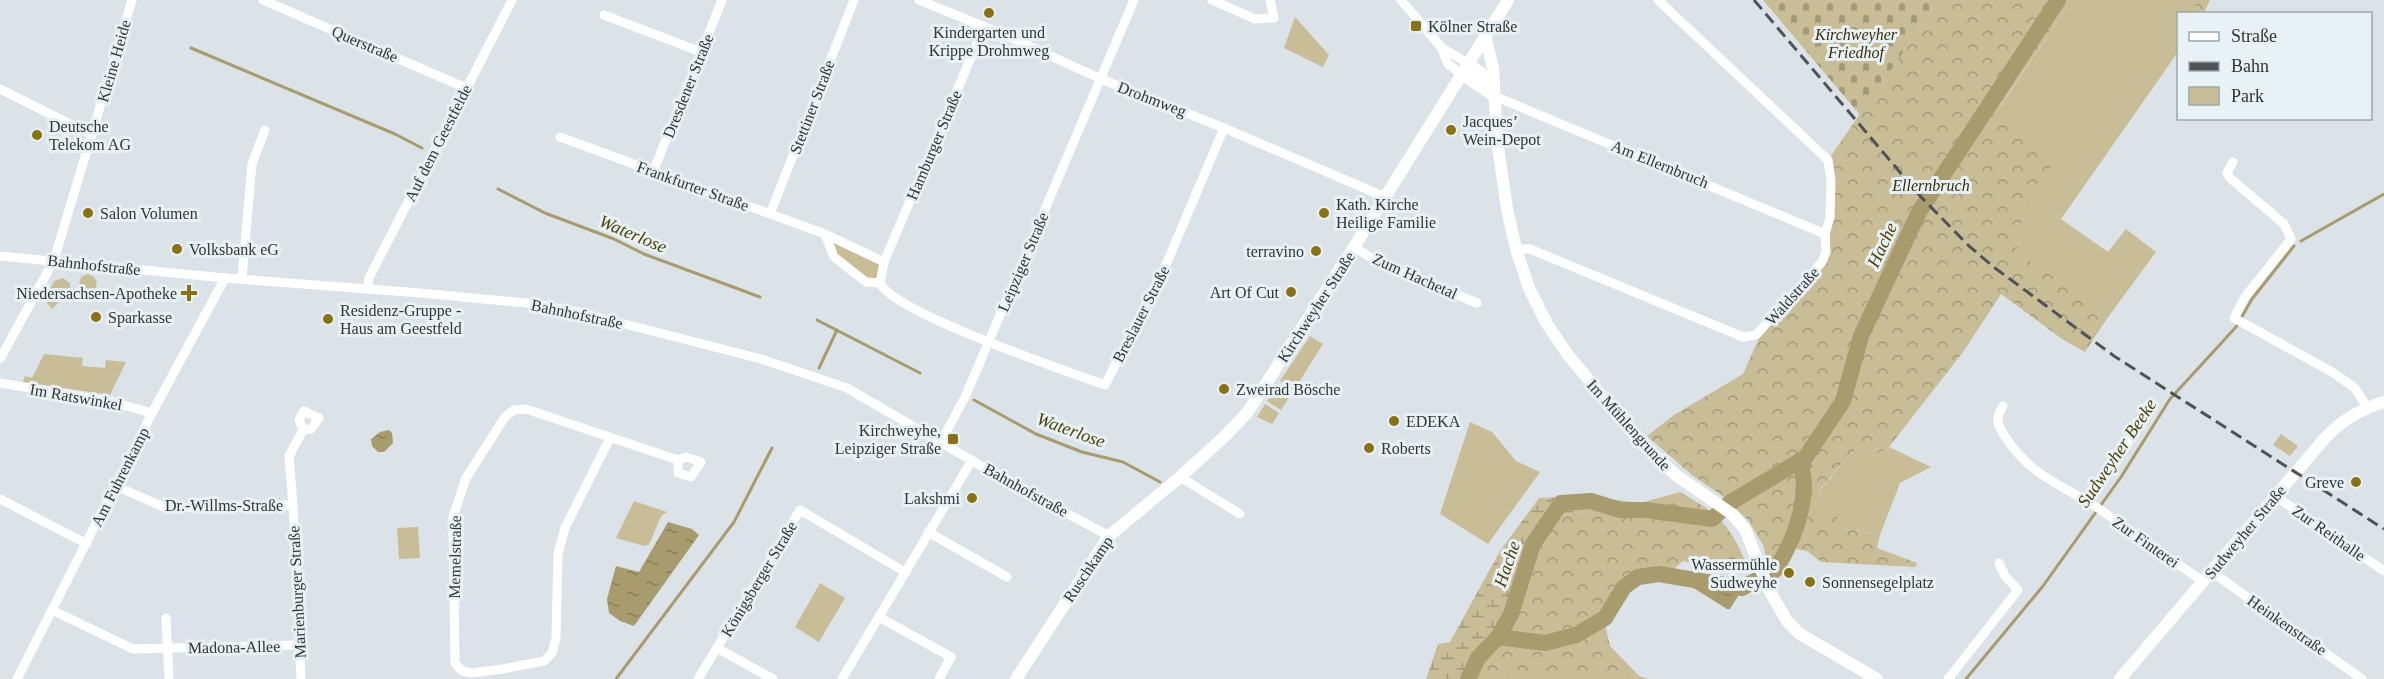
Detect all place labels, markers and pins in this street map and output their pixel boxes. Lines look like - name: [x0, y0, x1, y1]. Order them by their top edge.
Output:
- marker: Kindergarten und Krippe Drohmweg: [982, 6, 996, 20]
- place label: Kölner Straße: [1428, 18, 1517, 35]
- marker: Kölner Straße: [1409, 19, 1423, 33]
- place label: Kindergarten und Krippe Drohmweg: [929, 24, 1049, 60]
- place label: Jacques’ Wein-Depot: [1463, 113, 1541, 149]
- place label: Deutsche Telekom AG: [49, 118, 131, 153]
- marker: Jacques’ Wein-Depot: [1444, 123, 1458, 137]
- marker: Deutsche Telekom AG: [30, 128, 44, 142]
- place label: Kath. Kirche Heilige Familie: [1336, 196, 1436, 232]
- place label: Salon Volumen: [100, 205, 198, 222]
- marker: Salon Volumen: [81, 206, 95, 220]
- marker: Kath. Kirche Heilige Familie: [1317, 206, 1331, 220]
- place label: Volksbank eG: [189, 241, 279, 258]
- marker: Volksbank eG: [170, 242, 184, 256]
- place label: terravino: [1246, 243, 1304, 260]
- marker: terravino: [1309, 244, 1323, 258]
- place label: Art Of Cut: [1210, 284, 1280, 301]
- place label: Niedersachsen-Apotheke: [16, 285, 177, 303]
- marker: Art Of Cut: [1284, 285, 1298, 299]
- marker: Niedersachsen-Apotheke: [182, 286, 196, 300]
- place label: Residenz-Gruppe - Haus am Geestfeld: [340, 302, 462, 337]
- place label: Sparkasse: [108, 309, 172, 327]
- marker: Sparkasse: [89, 310, 103, 324]
- marker: Residenz-Gruppe - Haus am Geestfeld: [321, 312, 335, 326]
- place label: Zweirad Bösche: [1236, 381, 1340, 398]
- marker: Zweirad Bösche: [1217, 382, 1231, 396]
- place label: EDEKA: [1406, 413, 1461, 430]
- marker: EDEKA: [1387, 414, 1401, 428]
- place label: Kirchweyhe, Leipziger Straße: [835, 422, 941, 458]
- marker: Kirchweyhe, Leipziger Straße: [946, 432, 960, 446]
- place label: Roberts: [1381, 440, 1431, 457]
- marker: Roberts: [1362, 441, 1376, 455]
- place label: Greve: [2305, 474, 2344, 491]
- marker: Greve: [2349, 475, 2363, 489]
- place label: Lakshmi: [904, 490, 961, 507]
- marker: Lakshmi: [965, 491, 979, 505]
- place label: Wassermühle Sudweyhe: [1691, 556, 1777, 592]
- marker: Wassermühle Sudweyhe: [1782, 566, 1796, 580]
- place label: Sonnensegelplatz: [1822, 574, 1934, 592]
- marker: Sonnensegelplatz: [1803, 575, 1817, 589]

